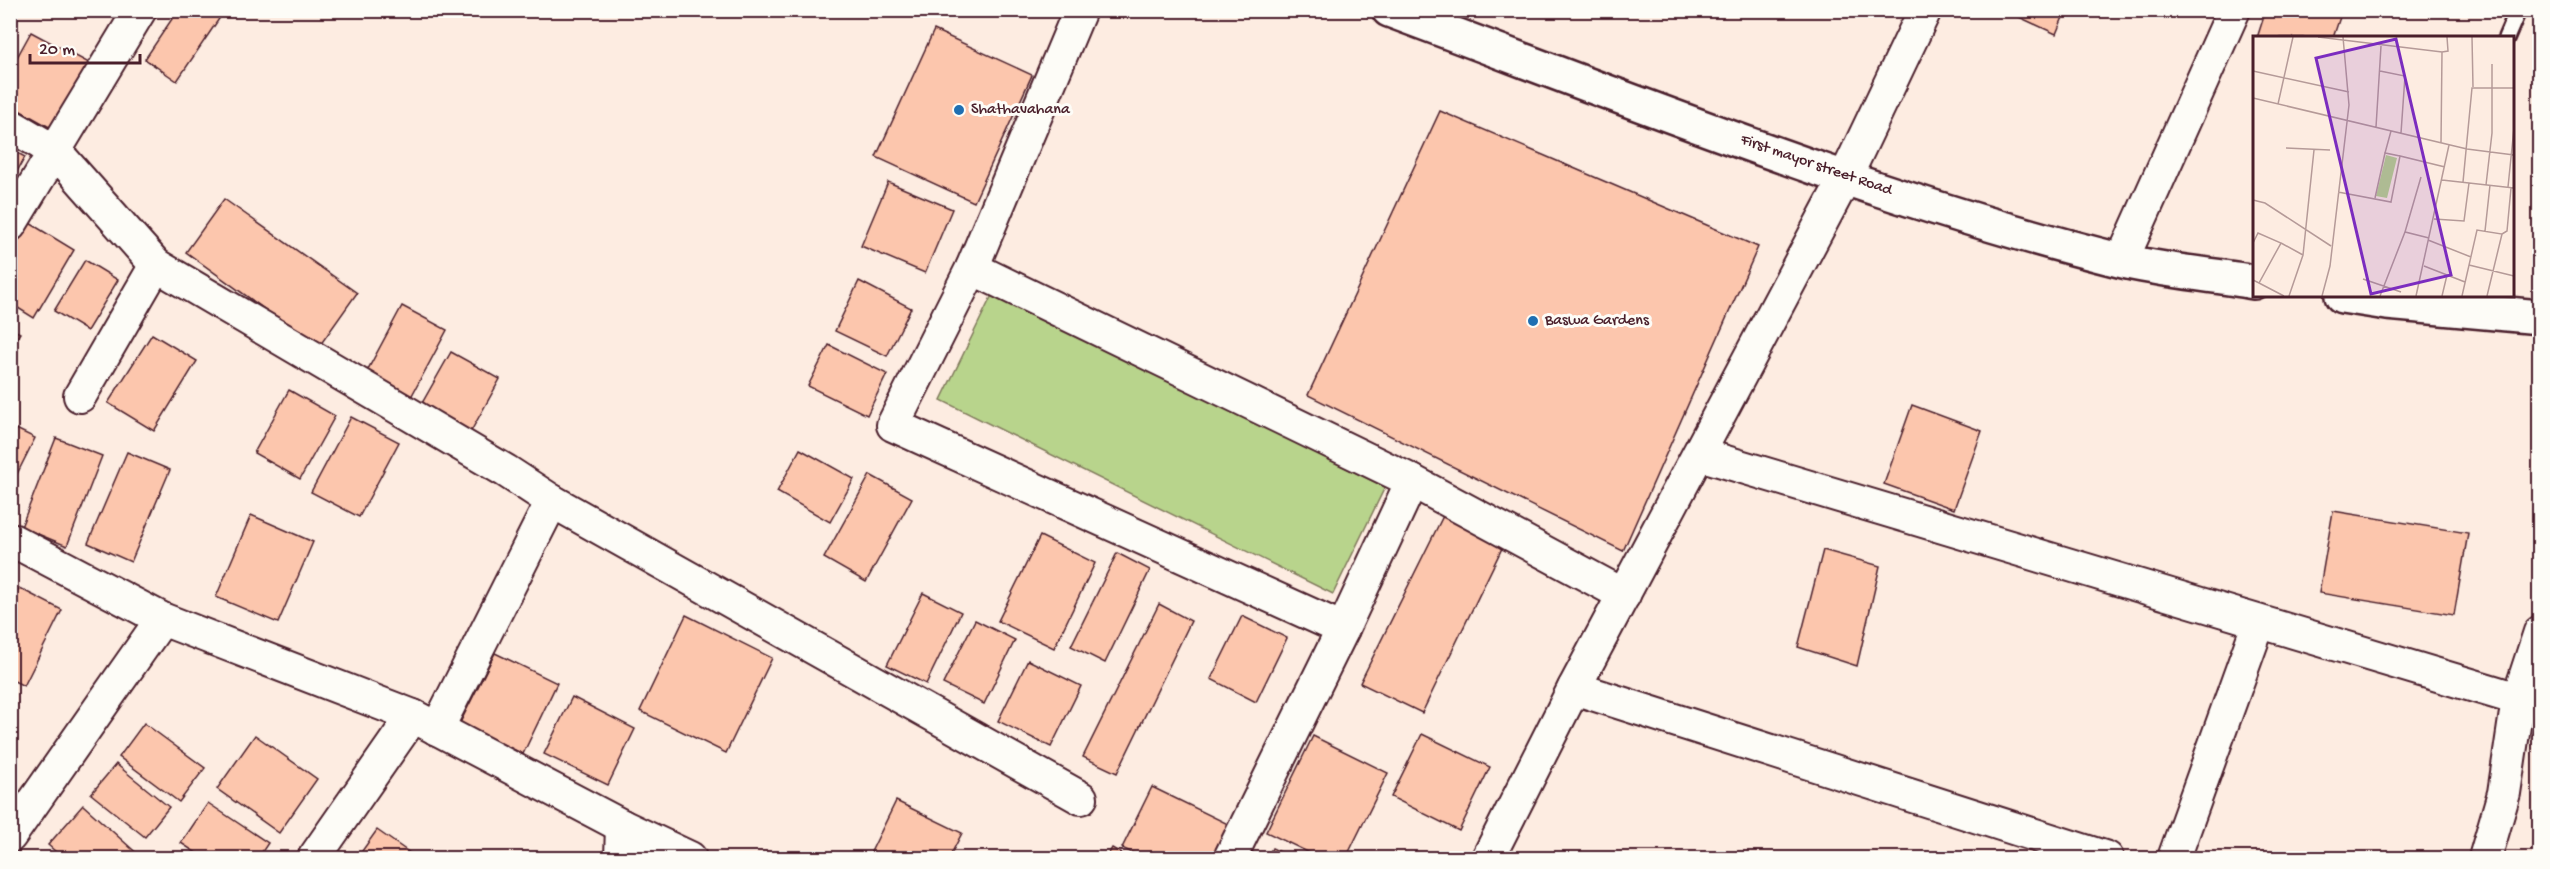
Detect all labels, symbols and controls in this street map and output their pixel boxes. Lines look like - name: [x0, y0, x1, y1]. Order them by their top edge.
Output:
- scale bar: [30, 27, 140, 65]
- inset map: [2253, 36, 2514, 297]
- text: 20 m: [39, 40, 75, 61]
- place label: Shathavahana: [971, 101, 1071, 120]
- marker: Shathavahana: [952, 103, 966, 117]
- street label: First mayor street Road: [1737, 131, 1896, 201]
- place label: Baswa Gardens: [1544, 312, 1650, 331]
- marker: Baswa Gardens: [1526, 314, 1540, 328]

